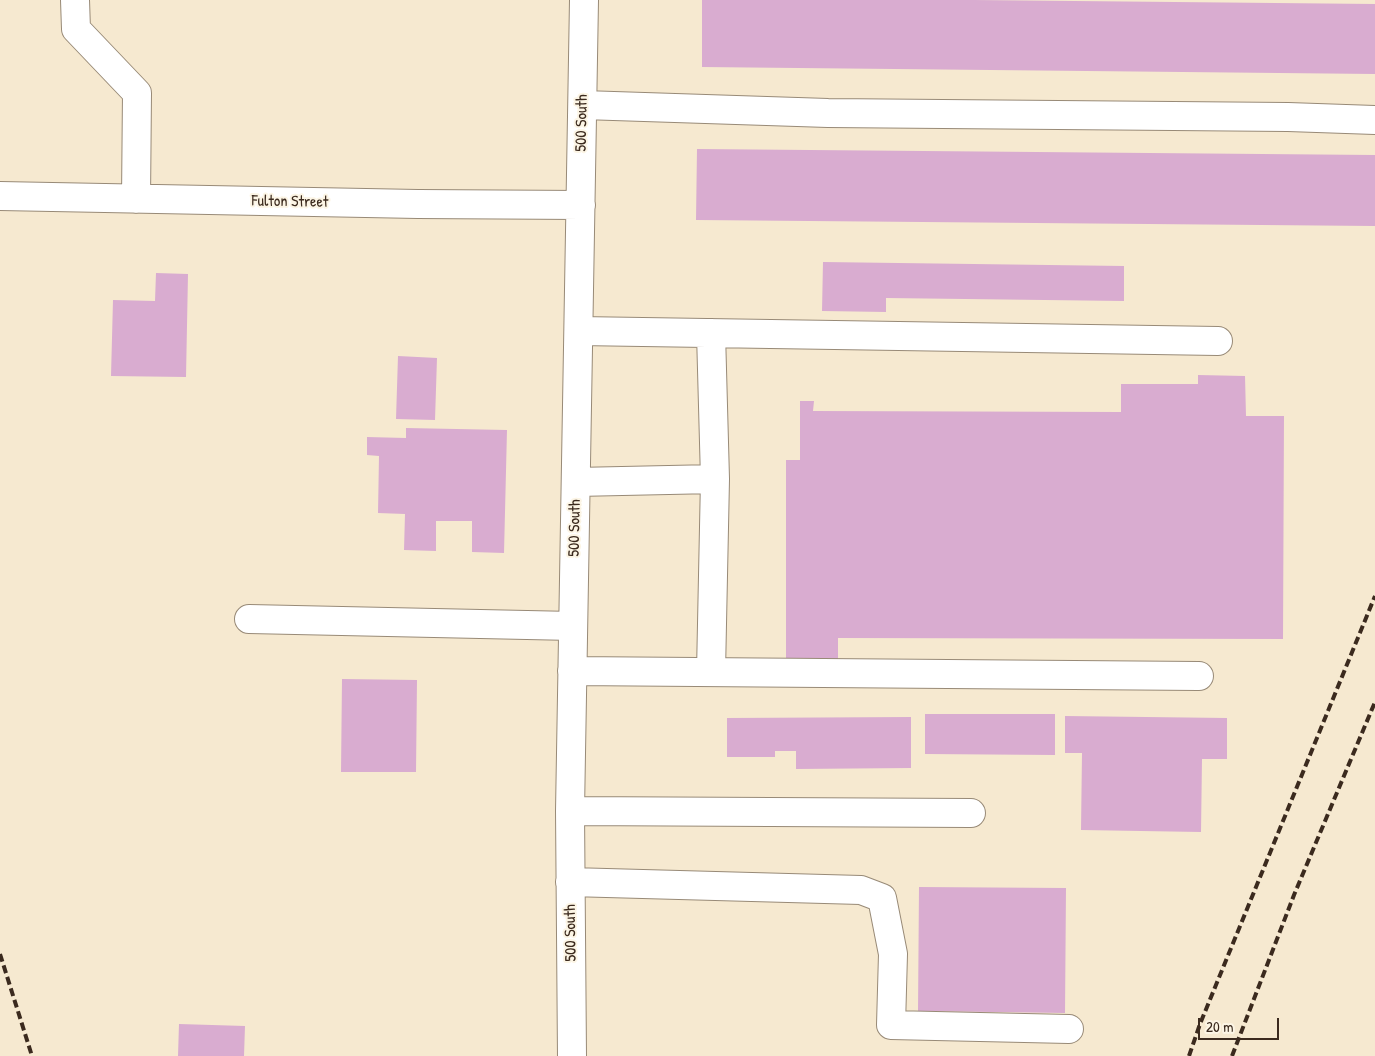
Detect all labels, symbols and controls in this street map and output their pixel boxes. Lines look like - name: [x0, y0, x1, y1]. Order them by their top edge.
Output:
- street label: 500 South: [572, 94, 592, 152]
- street label: Fulton Street: [251, 192, 329, 212]
- street label: 500 South: [565, 499, 585, 557]
- street label: 500 South: [561, 904, 581, 962]
- scale bar: [1200, 1008, 1281, 1040]
- text: 20 m: [1206, 1016, 1233, 1037]

